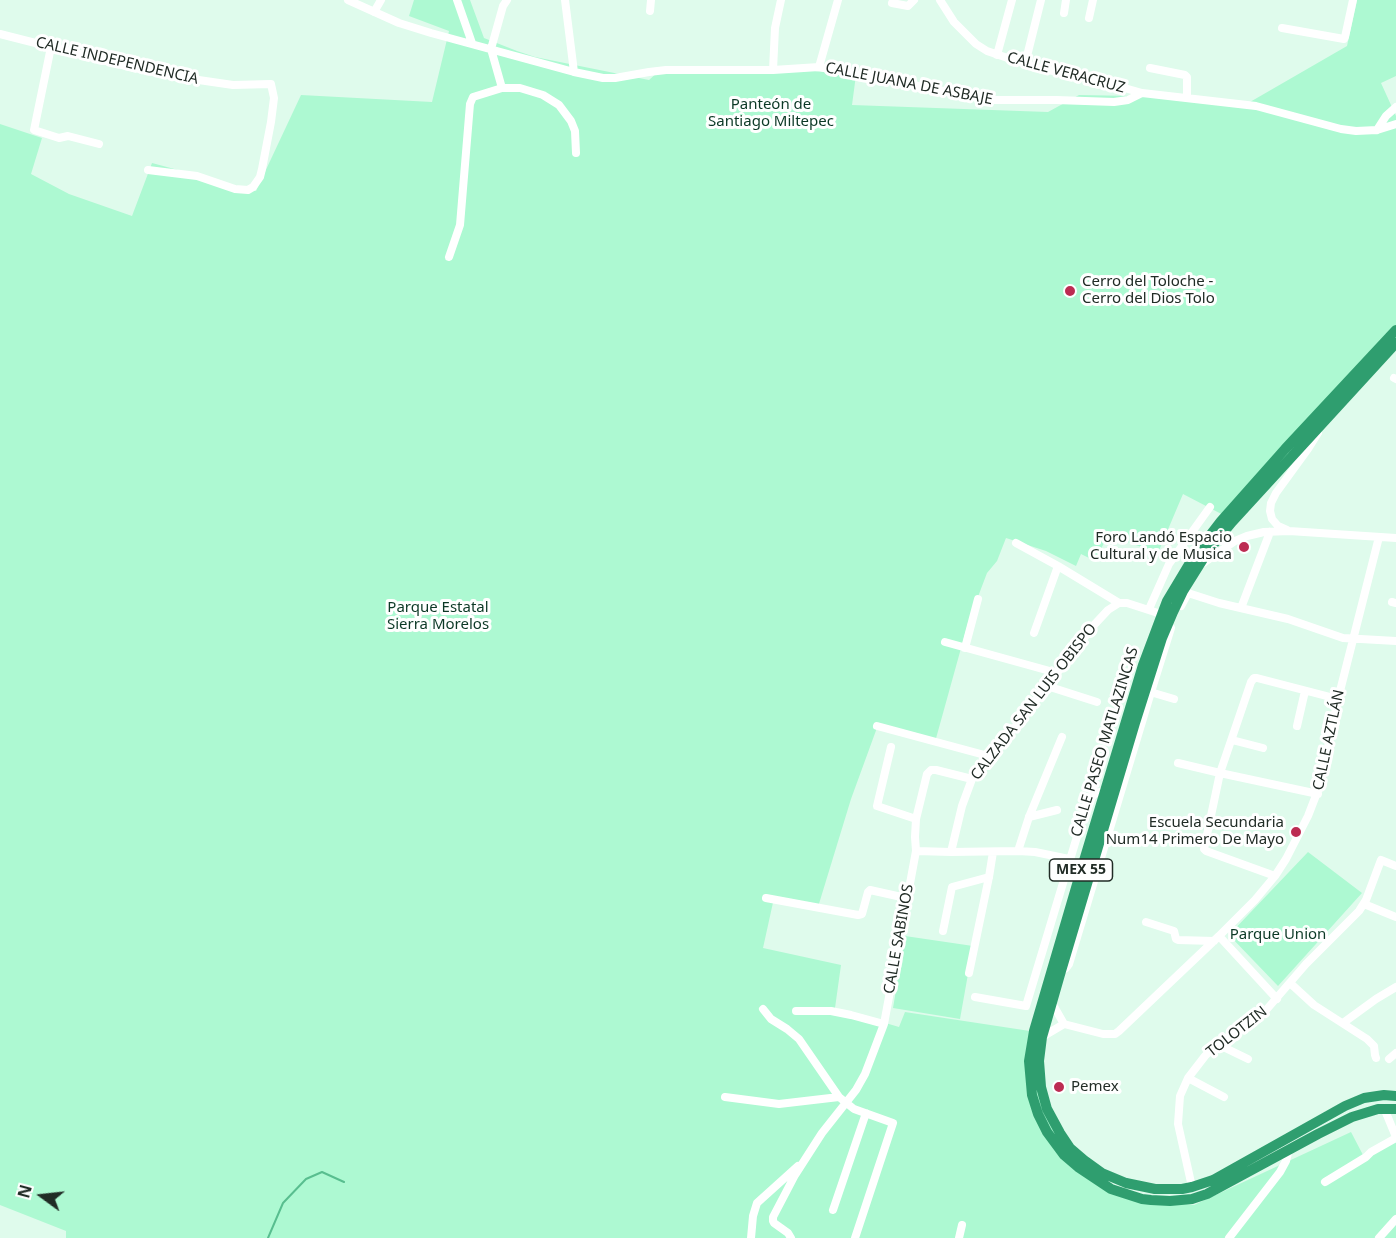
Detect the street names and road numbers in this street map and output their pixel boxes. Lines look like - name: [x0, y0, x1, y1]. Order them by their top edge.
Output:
- street label: CALLE INDEPENDENCIA: [34, 34, 200, 88]
- street label: CALLE VERACRUZ: [1005, 49, 1127, 97]
- street label: CALLE JUANA DE ASBAJE: [824, 59, 994, 109]
- street label: CALZADA SAN LUIS OBISPO: [967, 620, 1101, 784]
- street label: CALLE PASEO MATLAZINCAS: [1068, 645, 1142, 839]
- street label: CALLE AZTLÁN: [1310, 688, 1348, 792]
- road number: MEX 55: [1050, 859, 1112, 881]
- street label: CALLE SABINOS: [880, 883, 918, 995]
- street label: TOLOTZIN: [1203, 1003, 1271, 1061]

